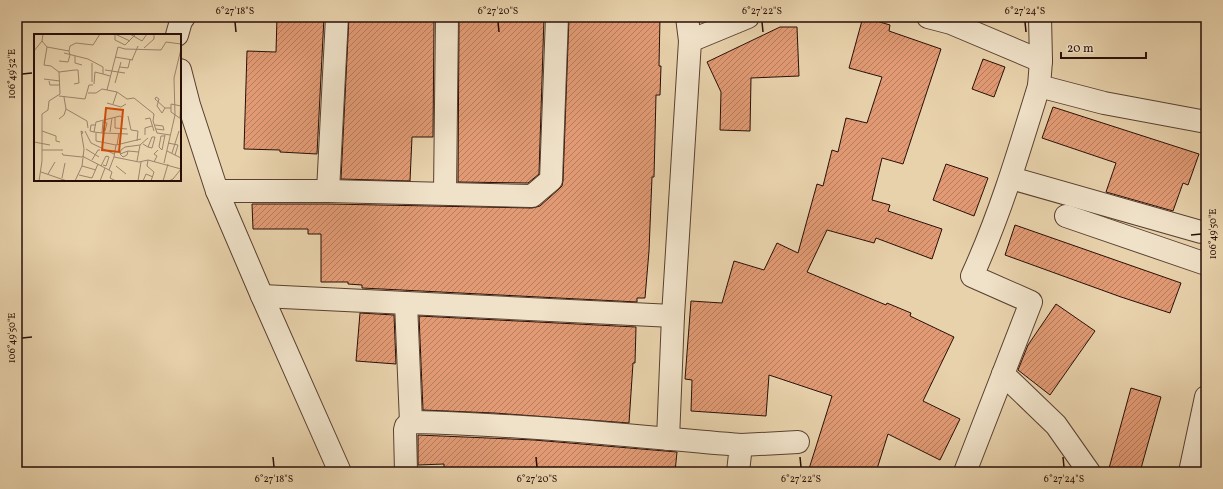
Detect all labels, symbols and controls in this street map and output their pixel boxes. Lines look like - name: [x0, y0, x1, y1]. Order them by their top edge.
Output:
- text: 6°27'18"S: [216, 4, 254, 18]
- text: 6°27'20"S: [478, 4, 518, 18]
- text: 6°27'22"S: [742, 4, 782, 18]
- text: 6°27'24"S: [1005, 4, 1045, 18]
- inset map: [34, 34, 181, 181]
- scale bar: [1061, 34, 1146, 60]
- text: 20 m: [1067, 41, 1094, 57]
- text: 106°49'52"E: [5, 49, 19, 99]
- text: 106°49'50"E: [1206, 209, 1220, 259]
- text: 106°49'50"E: [5, 313, 19, 363]
- text: 6°27'18"S: [255, 472, 293, 486]
- text: 6°27'20"S: [517, 472, 557, 486]
- text: 6°27'22"S: [781, 472, 821, 486]
- text: 6°27'24"S: [1044, 472, 1084, 486]

